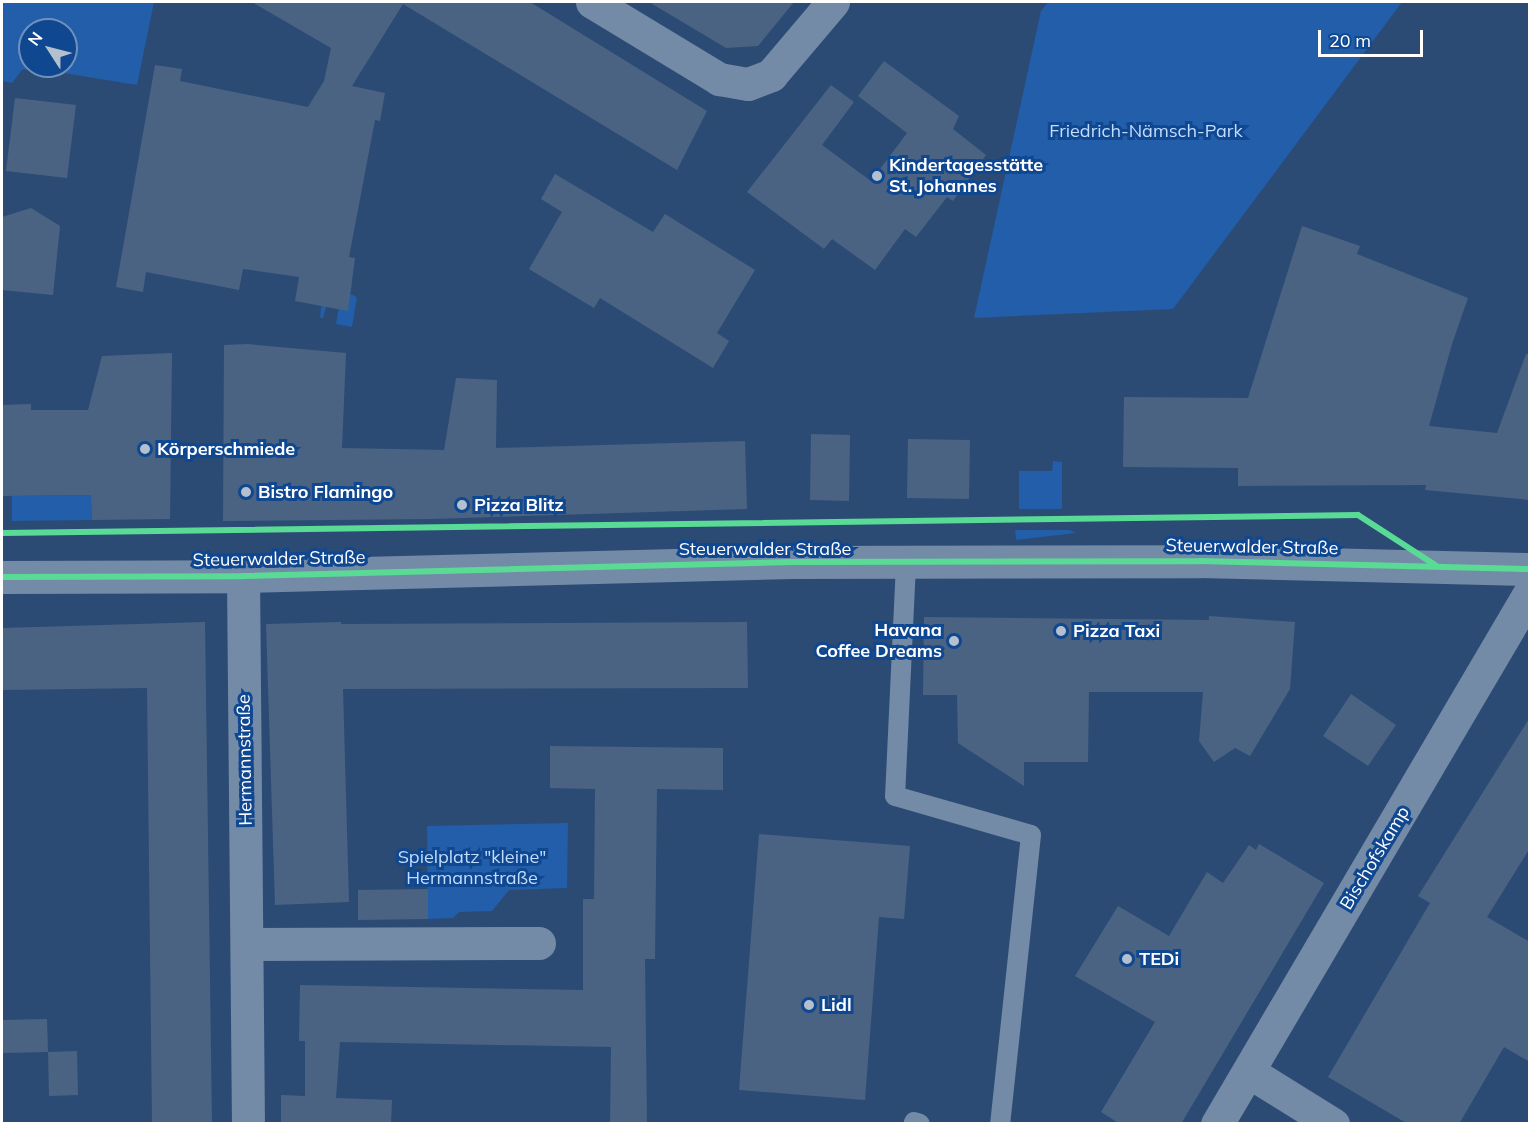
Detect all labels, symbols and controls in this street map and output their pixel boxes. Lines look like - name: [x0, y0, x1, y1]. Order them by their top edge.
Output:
- north arrow: [18, 18, 78, 78]
- scale bar: [1321, 18, 1426, 56]
- text: N: [23, 28, 47, 49]
- text: 20 m: [1329, 29, 1371, 52]
- park label: Friedrich-Nämsch-Park: [1049, 120, 1243, 142]
- place label: Kindertagesstätte St. Johannes: [889, 155, 1043, 198]
- marker: Kindertagesstätte St. Johannes: [870, 169, 884, 183]
- place label: Körperschmiede: [157, 438, 295, 460]
- marker: Körperschmiede: [138, 442, 152, 456]
- place label: Bistro Flamingo: [258, 481, 393, 503]
- marker: Bistro Flamingo: [239, 485, 253, 499]
- place label: Pizza Blitz: [474, 494, 564, 516]
- marker: Pizza Blitz: [455, 498, 469, 512]
- street label: Steuerwalder Straße: [1165, 535, 1339, 559]
- street label: Steuerwalder Straße: [679, 538, 851, 560]
- street label: Steuerwalder Straße: [192, 547, 366, 571]
- place label: Havana Coffee Dreams: [816, 620, 942, 662]
- place label: Pizza Taxi: [1073, 620, 1160, 642]
- marker: Pizza Taxi: [1054, 624, 1068, 638]
- marker: Havana Coffee Dreams: [947, 634, 961, 648]
- street label: Hermannstraße: [233, 694, 257, 826]
- street label: Bischofskamp: [1336, 802, 1414, 914]
- park label: Spielplatz "kleine" Hermannstraße: [398, 847, 546, 890]
- place label: TEDi: [1139, 948, 1179, 970]
- marker: TEDi: [1120, 952, 1134, 966]
- place label: Lidl: [821, 994, 852, 1016]
- marker: Lidl: [802, 998, 816, 1012]

